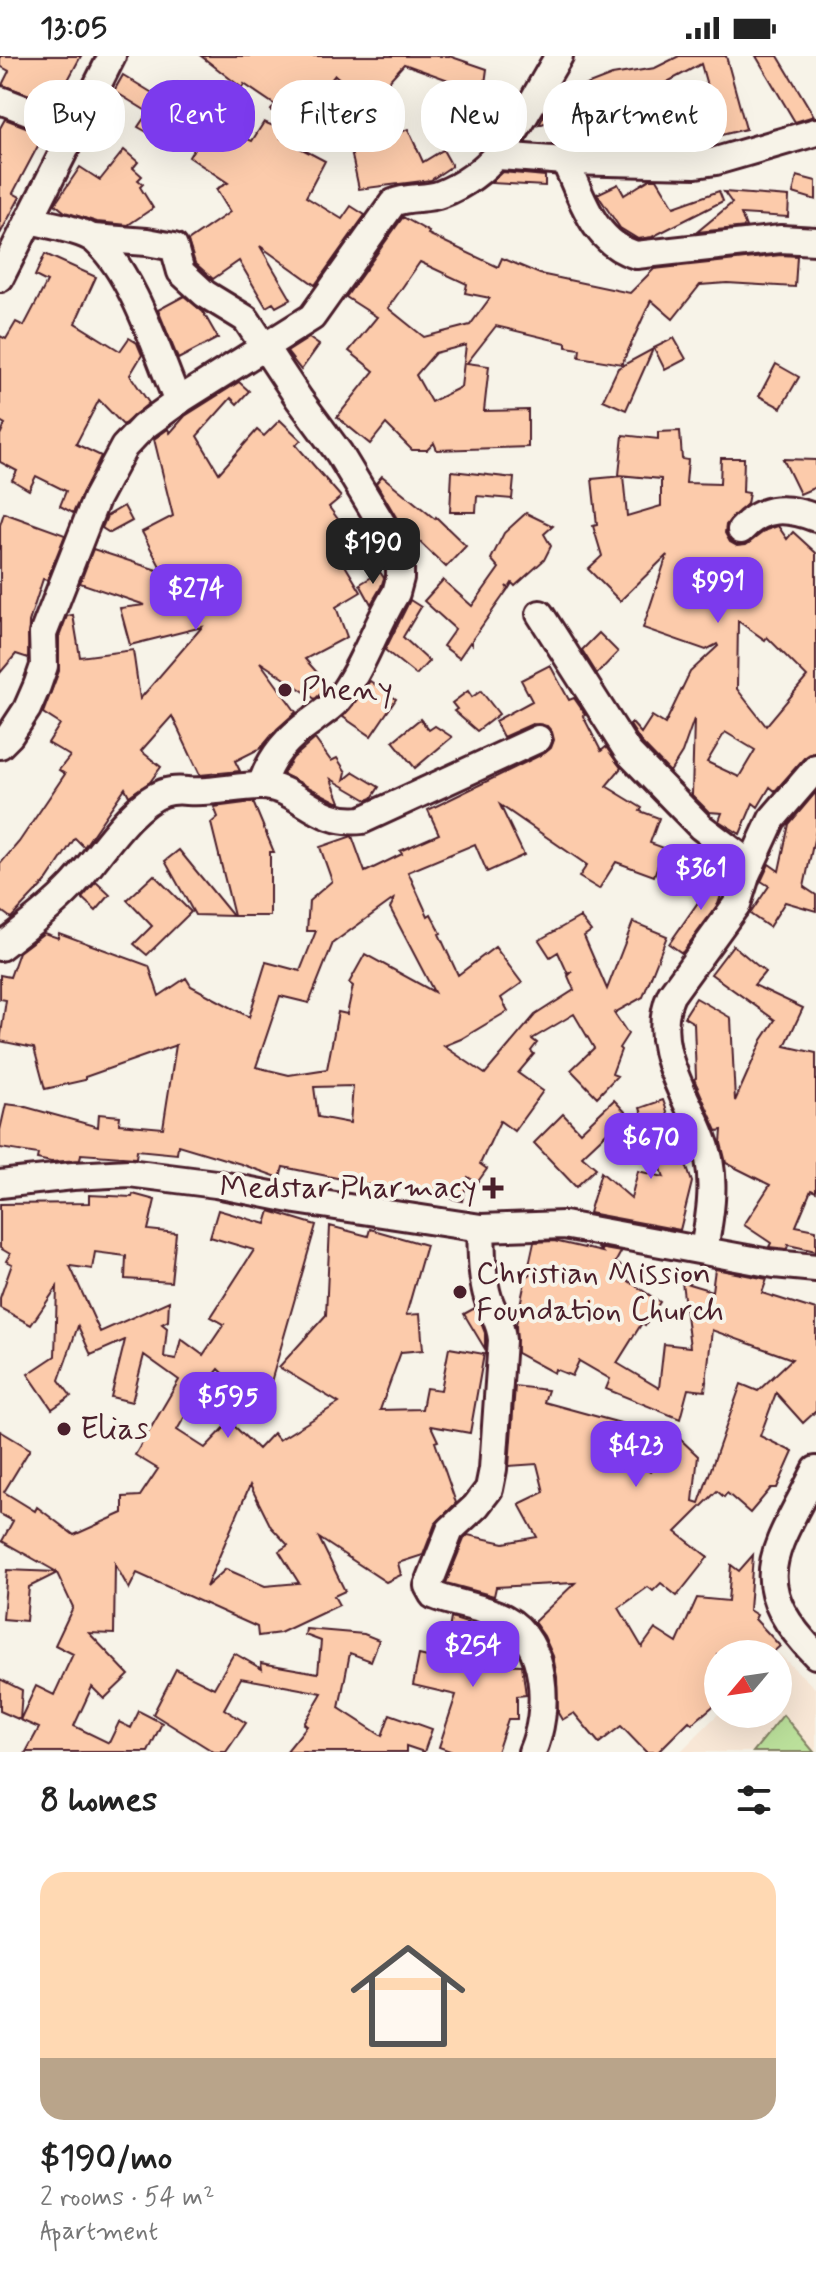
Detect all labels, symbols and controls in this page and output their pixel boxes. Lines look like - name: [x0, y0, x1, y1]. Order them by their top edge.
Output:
- text: 13:05: [40, 9, 107, 48]
- chip: Buy: [24, 80, 125, 152]
- chip: Rent: [141, 80, 255, 152]
- chip: Filters: [271, 80, 405, 152]
- chip: New: [421, 80, 527, 152]
- chip: Apartment: [543, 80, 727, 152]
- pin: $190: [326, 518, 420, 586]
- text: $190: [344, 527, 402, 561]
- pin: $991: [671, 557, 765, 625]
- pin: $274: [149, 564, 243, 632]
- text: $991: [691, 566, 745, 600]
- text: $274: [168, 573, 224, 607]
- place label: Pheny: [301, 669, 393, 711]
- marker: Pheny: [276, 681, 294, 699]
- pin: $361: [654, 844, 748, 912]
- text: $361: [675, 853, 727, 887]
- pin: $670: [604, 1113, 698, 1181]
- text: $670: [622, 1122, 680, 1156]
- place label: Medstar Pharmacy: [220, 1167, 477, 1209]
- marker: Medstar Pharmacy: [484, 1179, 502, 1197]
- place label: Christian Mission Foundation Church: [476, 1253, 724, 1332]
- marker: Christian Mission Foundation Church: [451, 1283, 469, 1301]
- pin: $595: [181, 1372, 275, 1440]
- text: $595: [198, 1381, 258, 1415]
- place label: Elias: [80, 1408, 148, 1450]
- marker: Elias: [55, 1420, 73, 1438]
- pin: $423: [589, 1421, 683, 1489]
- text: $423: [609, 1430, 663, 1464]
- pin: $254: [426, 1621, 520, 1689]
- text: $254: [444, 1630, 502, 1664]
- north arrow: [704, 1640, 792, 1728]
- map controls: [704, 1640, 792, 1728]
- text: 8 homes: [40, 1778, 157, 1823]
- icon: filters: [732, 1778, 776, 1822]
- icon: home: [336, 1924, 480, 2068]
- text: $190/mo: [40, 2136, 172, 2181]
- text: 2 rooms · 54 m²: [40, 2181, 215, 2215]
- text: Apartment: [40, 2215, 158, 2249]

